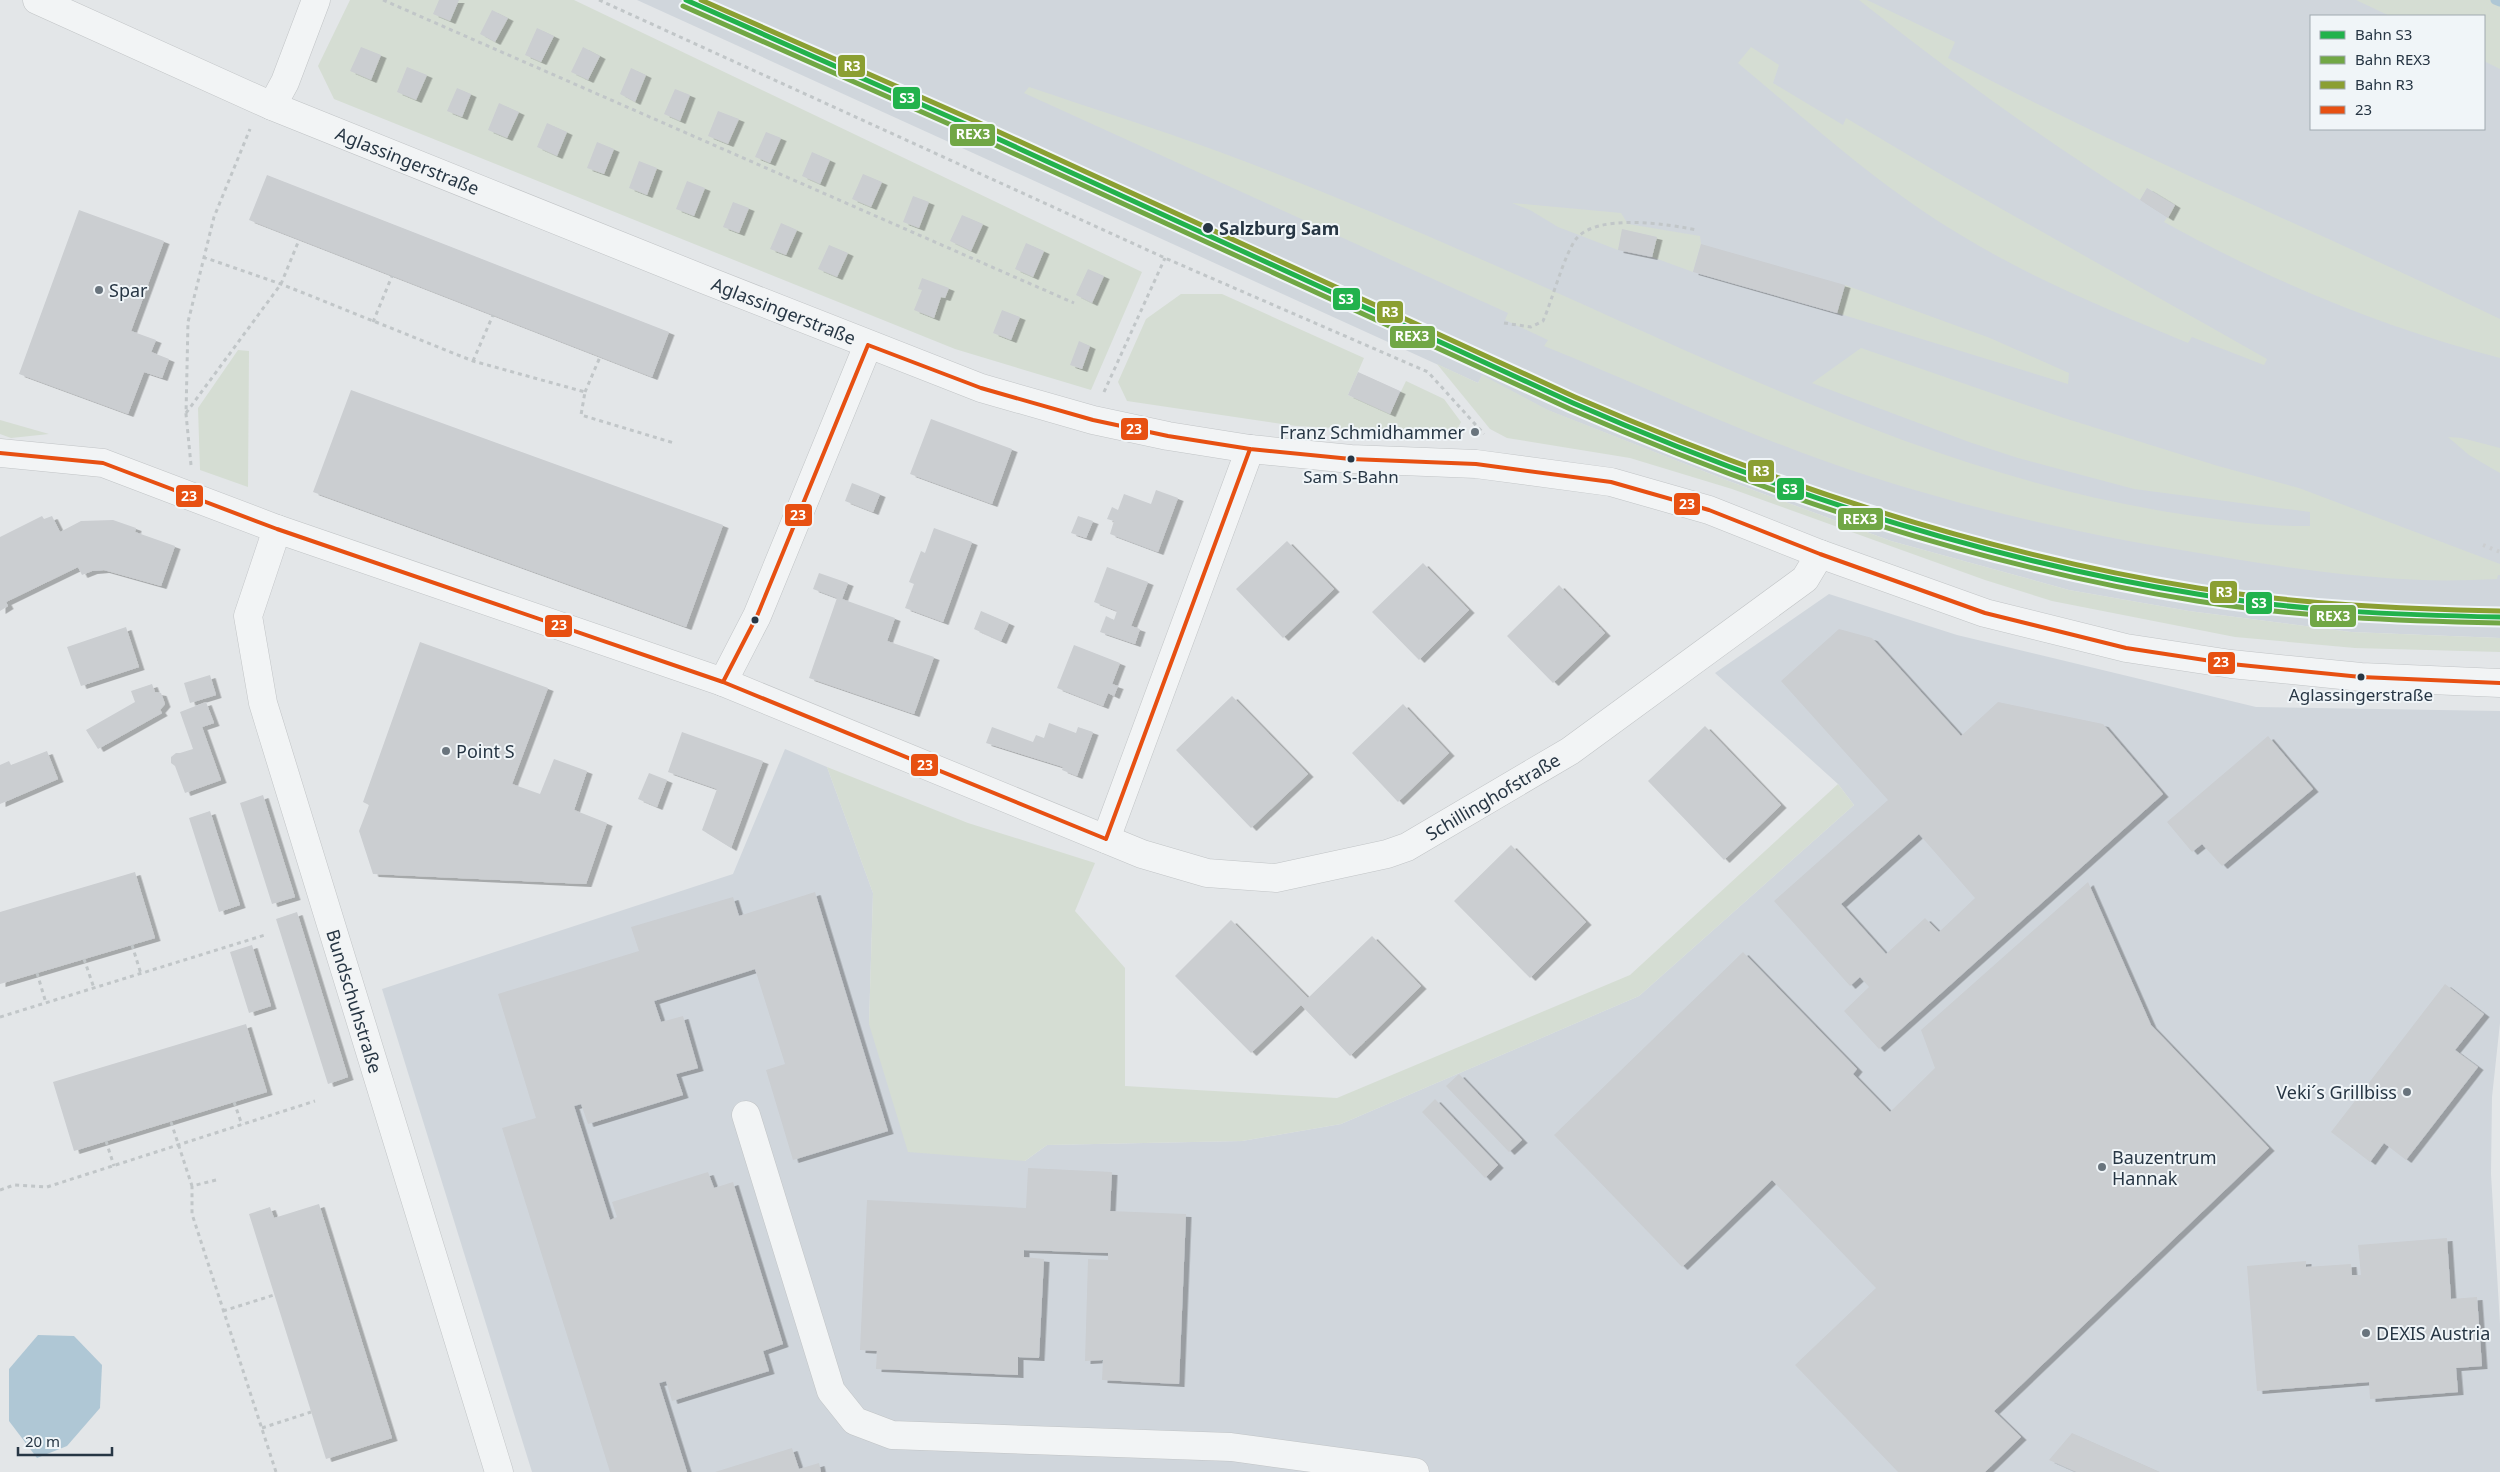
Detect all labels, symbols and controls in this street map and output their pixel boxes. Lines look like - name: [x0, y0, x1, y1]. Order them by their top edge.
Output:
- legend: [2310, 15, 2485, 130]
- text: Bahn S3: [2355, 24, 2412, 44]
- text: Bahn REX3: [2355, 49, 2431, 69]
- line badge: R3: [837, 54, 866, 78]
- text: R3: [843, 56, 861, 75]
- text: Bahn R3: [2355, 74, 2414, 94]
- line badge: S3: [892, 86, 921, 110]
- text: S3: [899, 88, 915, 107]
- text: 23: [2355, 99, 2372, 119]
- street label: Aglassingerstraße: [332, 121, 483, 200]
- line badge: REX3: [949, 123, 996, 147]
- text: REX3: [956, 124, 990, 143]
- place label: Salzburg Sam: [1219, 216, 1339, 240]
- marker: Salzburg Sam: [1201, 221, 1215, 235]
- street label: Aglassingerstraße: [708, 272, 859, 350]
- place label: Spar: [109, 278, 148, 302]
- marker: Spar: [93, 284, 105, 296]
- line badge: S3: [1332, 287, 1361, 311]
- text: S3: [1338, 289, 1354, 308]
- line badge: R3: [1376, 300, 1404, 324]
- text: R3: [1381, 302, 1399, 321]
- line badge: REX3: [1389, 325, 1436, 349]
- text: REX3: [1395, 326, 1429, 345]
- line badge: 23: [1120, 417, 1149, 441]
- text: 23: [1126, 419, 1142, 438]
- place label: Franz Schmidhammer: [1280, 420, 1466, 444]
- marker: Franz Schmidhammer: [1469, 426, 1481, 438]
- marker: Sam S-Bahn: [1346, 454, 1356, 464]
- line badge: R3: [1747, 459, 1775, 483]
- text: R3: [1752, 461, 1770, 480]
- place label: Sam S-Bahn: [1303, 465, 1399, 488]
- line badge: S3: [1776, 477, 1805, 501]
- text: S3: [1782, 479, 1798, 498]
- line badge: 23: [175, 484, 204, 508]
- text: 23: [181, 486, 197, 505]
- line badge: 23: [1673, 492, 1701, 516]
- text: 23: [1679, 494, 1695, 513]
- line badge: 23: [784, 503, 813, 527]
- text: 23: [790, 505, 806, 524]
- line badge: REX3: [1837, 507, 1884, 531]
- text: REX3: [1843, 509, 1877, 528]
- line badge: R3: [2209, 580, 2238, 604]
- text: R3: [2215, 582, 2233, 601]
- line badge: S3: [2245, 591, 2273, 615]
- text: S3: [2251, 593, 2267, 612]
- line badge: REX3: [2309, 604, 2357, 628]
- text: REX3: [2316, 606, 2350, 625]
- line badge: 23: [544, 614, 573, 638]
- text: 23: [551, 615, 567, 634]
- unlabelled marker: [750, 615, 760, 625]
- line badge: 23: [2207, 651, 2236, 675]
- text: 23: [2213, 652, 2229, 671]
- marker: Aglassingerstraße: [2356, 672, 2366, 682]
- place label: Aglassingerstraße: [2289, 683, 2433, 706]
- place label: Point S: [456, 739, 515, 763]
- marker: Point S: [440, 745, 452, 757]
- street label: Schillinghofstraße: [1421, 748, 1564, 846]
- line badge: 23: [910, 753, 939, 777]
- text: 23: [917, 755, 933, 774]
- street label: Bundschuhstraße: [321, 926, 388, 1076]
- place label: Veki´s Grillbiss: [2276, 1080, 2397, 1104]
- marker: Veki´s Grillbiss: [2401, 1086, 2413, 1098]
- place label: Bauzentrum Hannak: [2112, 1145, 2217, 1190]
- marker: Bauzentrum Hannak: [2096, 1161, 2108, 1173]
- place label: DEXIS Austria: [2376, 1321, 2490, 1345]
- marker: DEXIS Austria: [2360, 1327, 2372, 1339]
- scale bar: [18, 1424, 111, 1456]
- text: 20 m: [25, 1431, 60, 1451]

